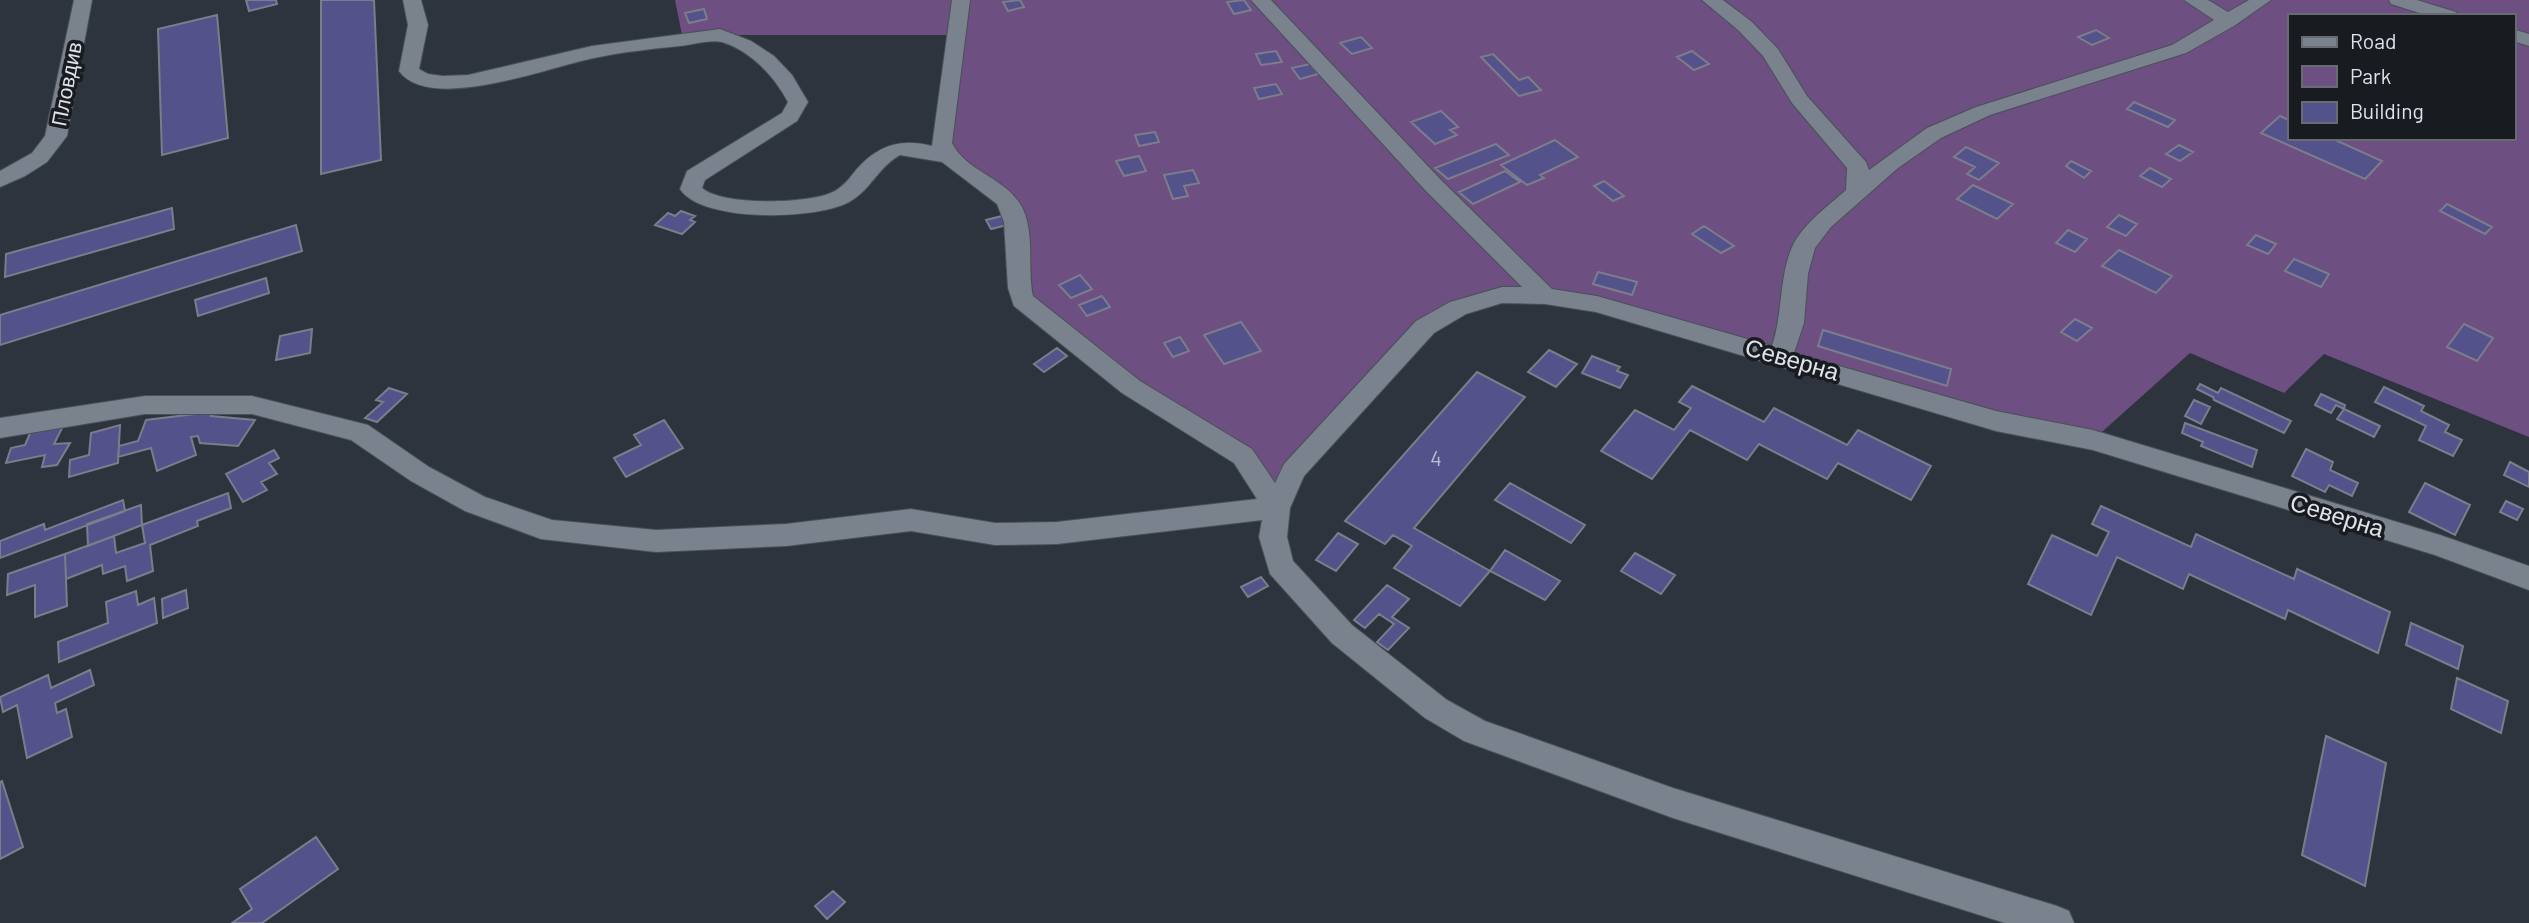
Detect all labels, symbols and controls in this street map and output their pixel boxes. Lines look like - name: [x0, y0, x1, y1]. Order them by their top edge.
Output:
- legend: [2288, 14, 2515, 140]
- text: Road: [2350, 28, 2396, 53]
- street label: Пловдив: [45, 39, 86, 128]
- text: Park: [2350, 63, 2391, 88]
- text: Building: [2350, 98, 2424, 123]
- street label: Северна: [1742, 331, 1843, 386]
- house number: 4: [1430, 445, 1442, 470]
- street label: Северна: [2287, 487, 2388, 543]

